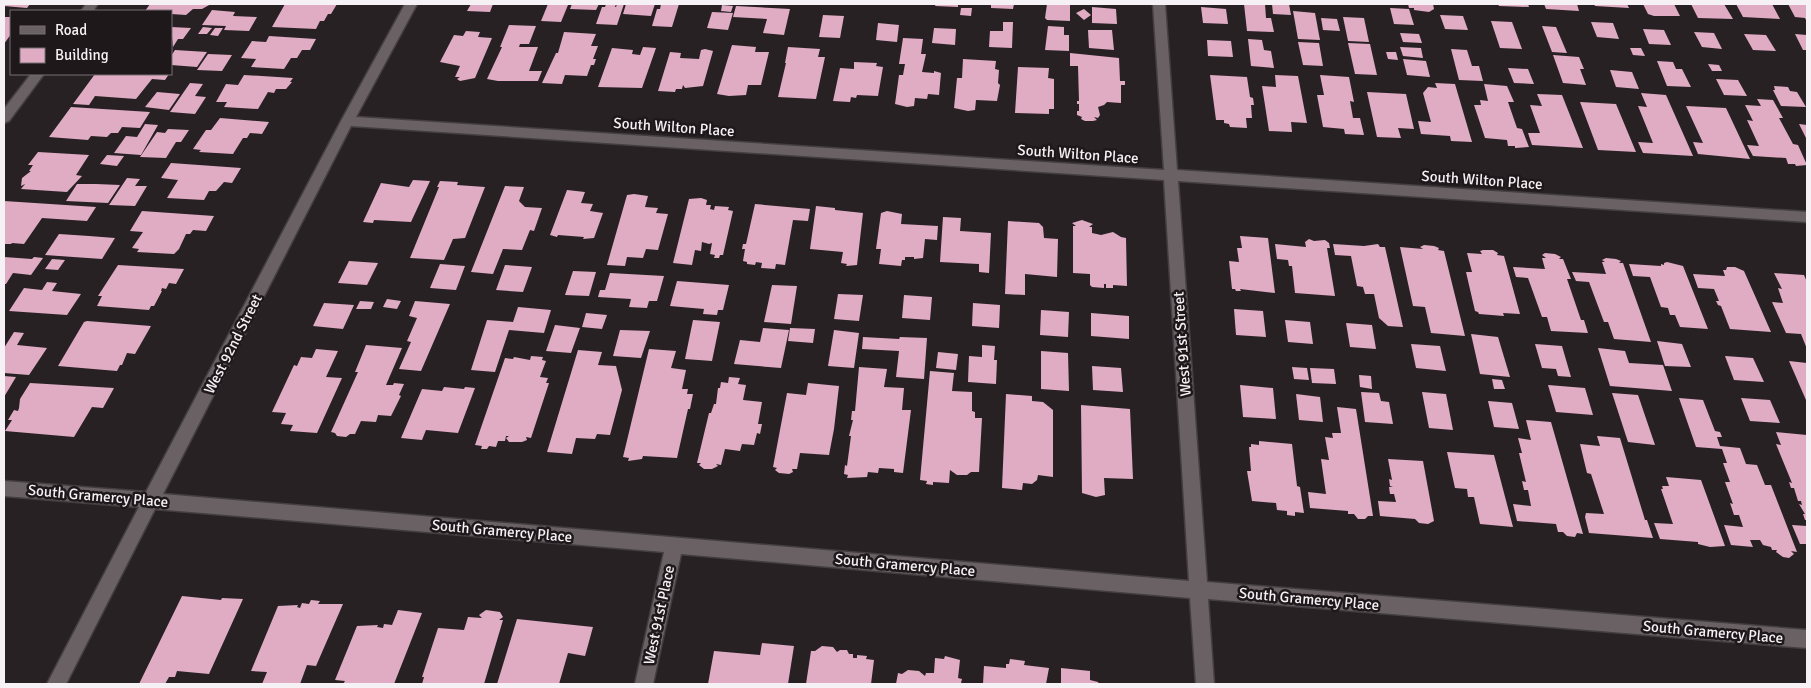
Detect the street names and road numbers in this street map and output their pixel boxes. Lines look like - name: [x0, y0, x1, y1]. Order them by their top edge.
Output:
- street label: South Wilton Place: [613, 114, 735, 140]
- street label: South Wilton Place: [1017, 141, 1139, 167]
- street label: South Wilton Place: [1421, 167, 1543, 193]
- street label: West 92nd Street: [200, 291, 266, 397]
- street label: West 91st Street: [1169, 291, 1195, 397]
- street label: South Gramercy Place: [27, 481, 169, 511]
- street label: South Gramercy Place: [431, 516, 573, 546]
- street label: South Gramercy Place: [834, 550, 976, 580]
- street label: West 91st Place: [640, 564, 678, 666]
- street label: South Gramercy Place: [1238, 584, 1380, 614]
- street label: South Gramercy Place: [1642, 617, 1784, 647]

